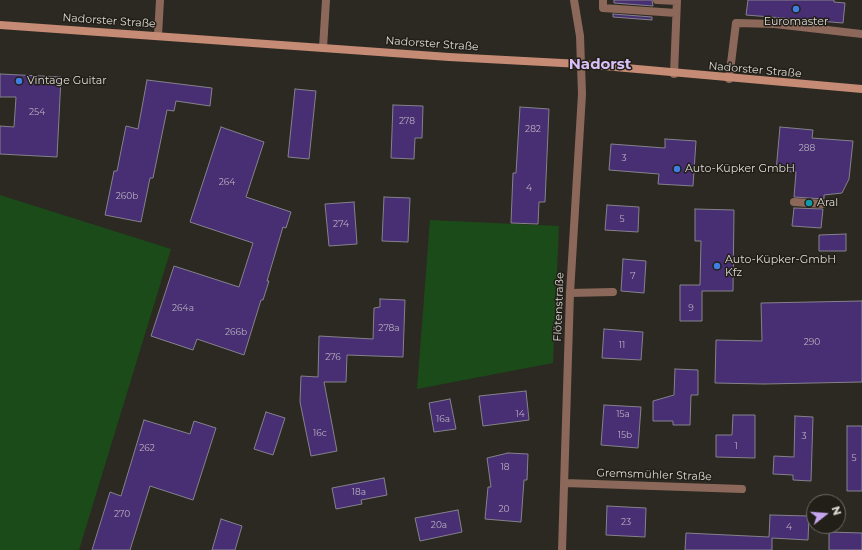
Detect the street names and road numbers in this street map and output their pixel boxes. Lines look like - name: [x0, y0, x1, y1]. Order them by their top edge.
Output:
- street label: Nadorster Straße: [62, 11, 156, 31]
- street label: Nadorster Straße: [385, 34, 479, 54]
- street label: Nadorster Straße: [708, 59, 802, 81]
- street label: Flötenstraße: [551, 272, 567, 342]
- street label: Gremsmühler Straße: [596, 466, 712, 484]

